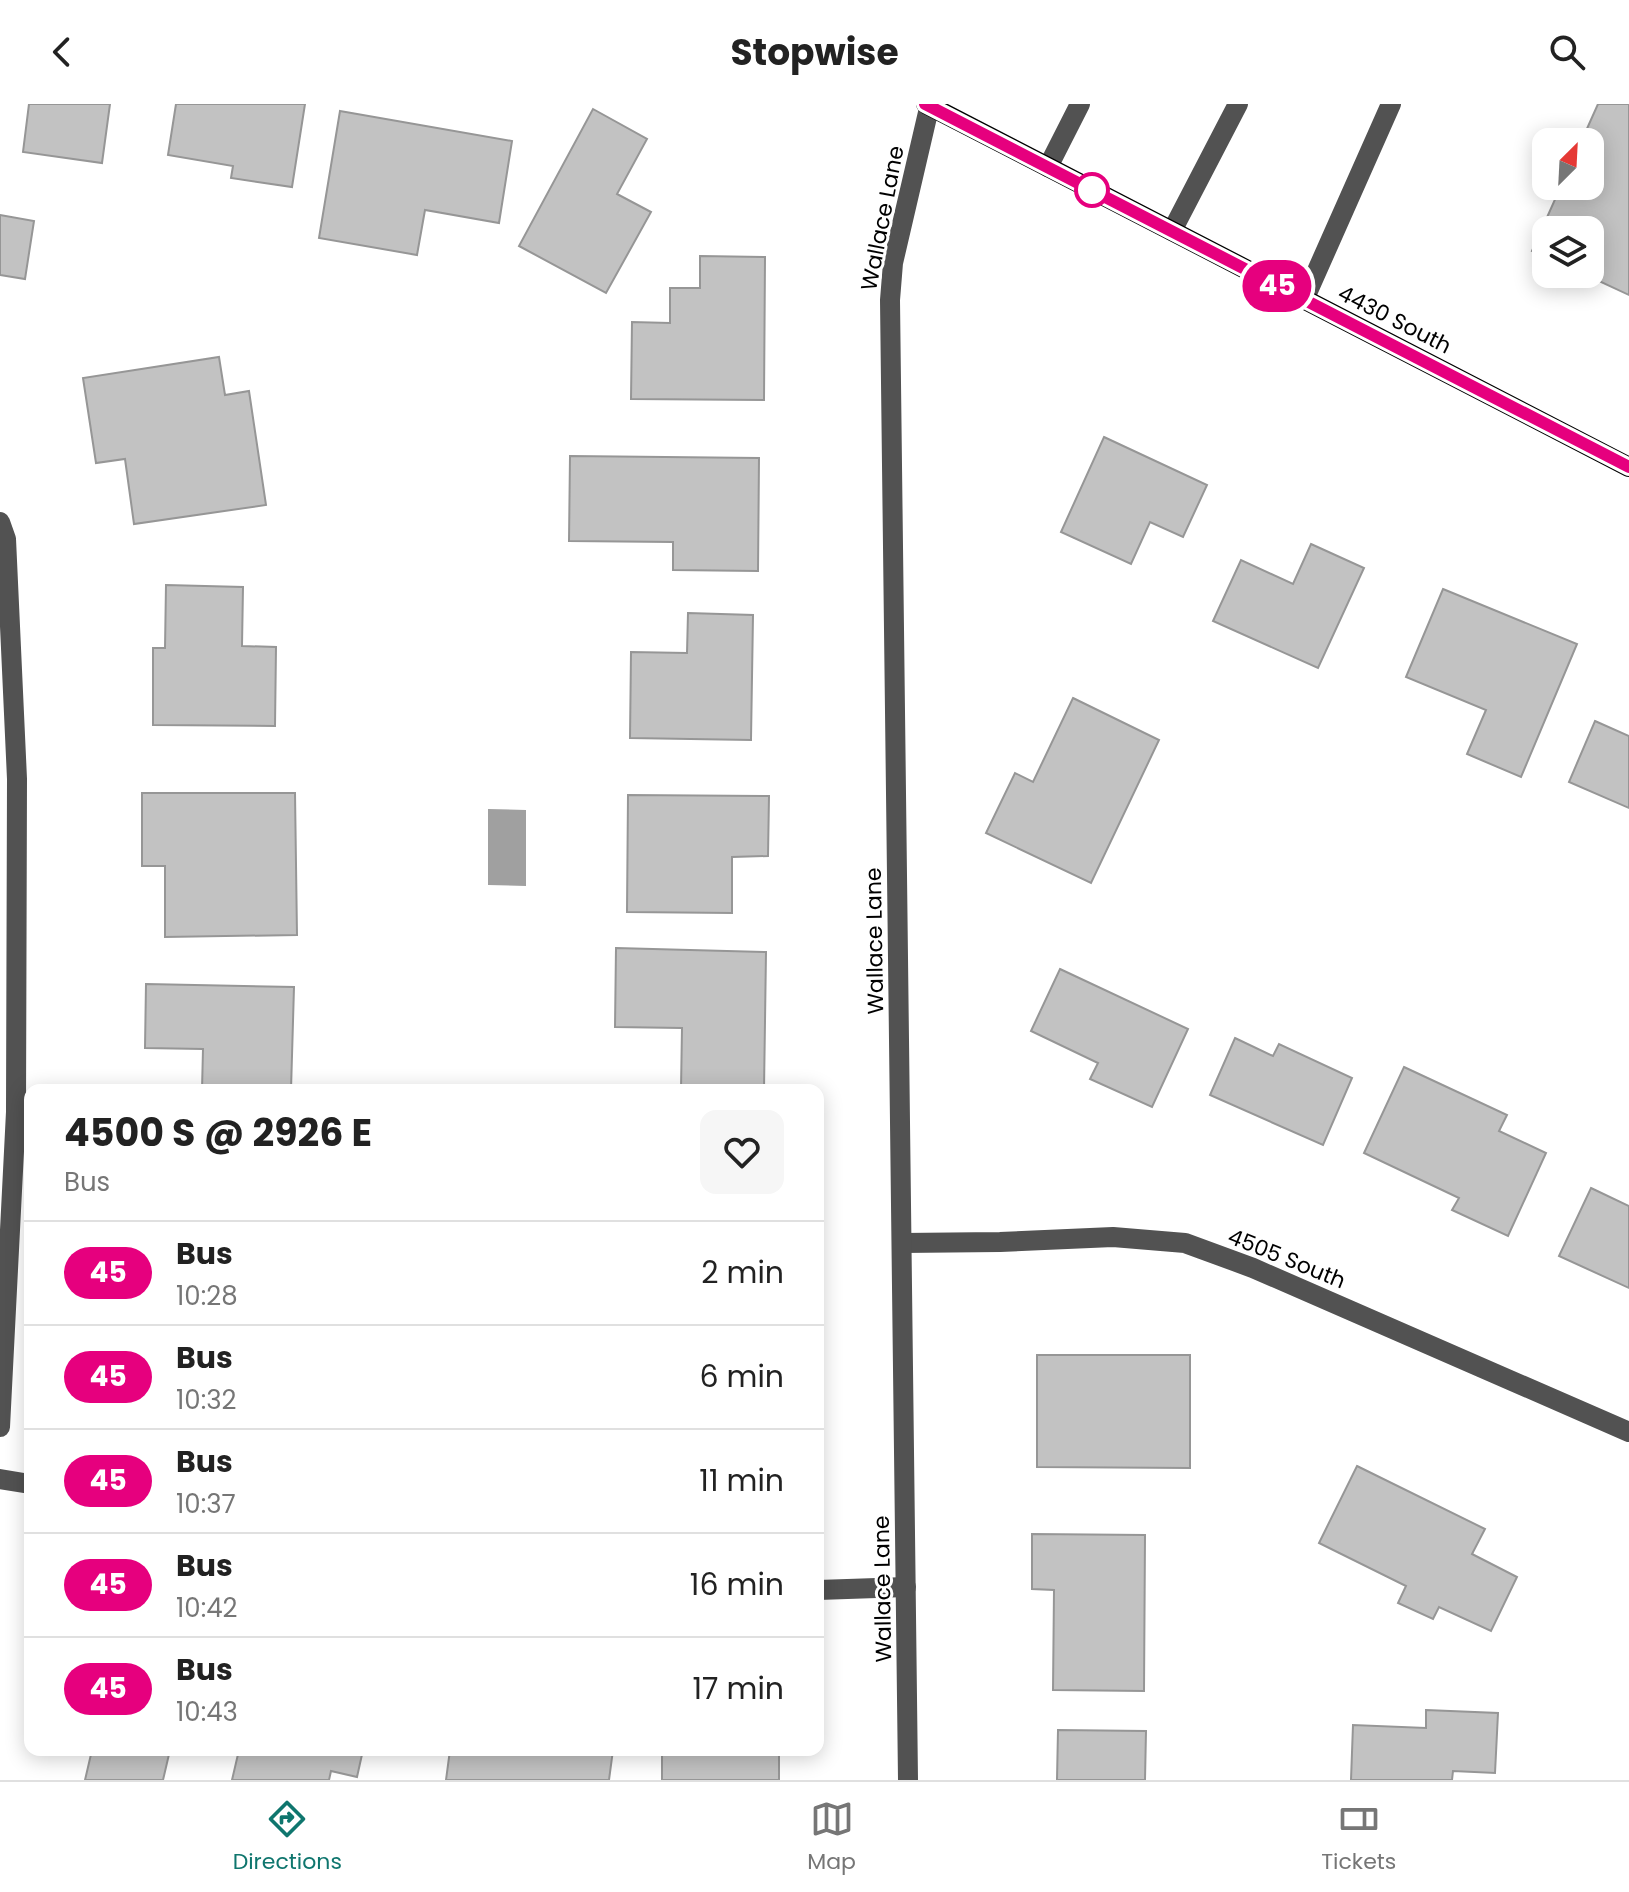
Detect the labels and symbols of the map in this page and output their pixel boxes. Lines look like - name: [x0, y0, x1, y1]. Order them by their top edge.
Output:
- north arrow: [1532, 128, 1604, 200]
- street label: Wallace Lane: [853, 143, 912, 293]
- unlabelled marker: [1075, 173, 1109, 207]
- line badge: 45: [1241, 260, 1313, 312]
- street label: 4430 South: [1333, 278, 1457, 361]
- street label: Wallace Lane: [858, 867, 891, 1015]
- street label: 4505 South: [1223, 1221, 1350, 1296]
- street label: Wallace Lane: [866, 1515, 899, 1663]

